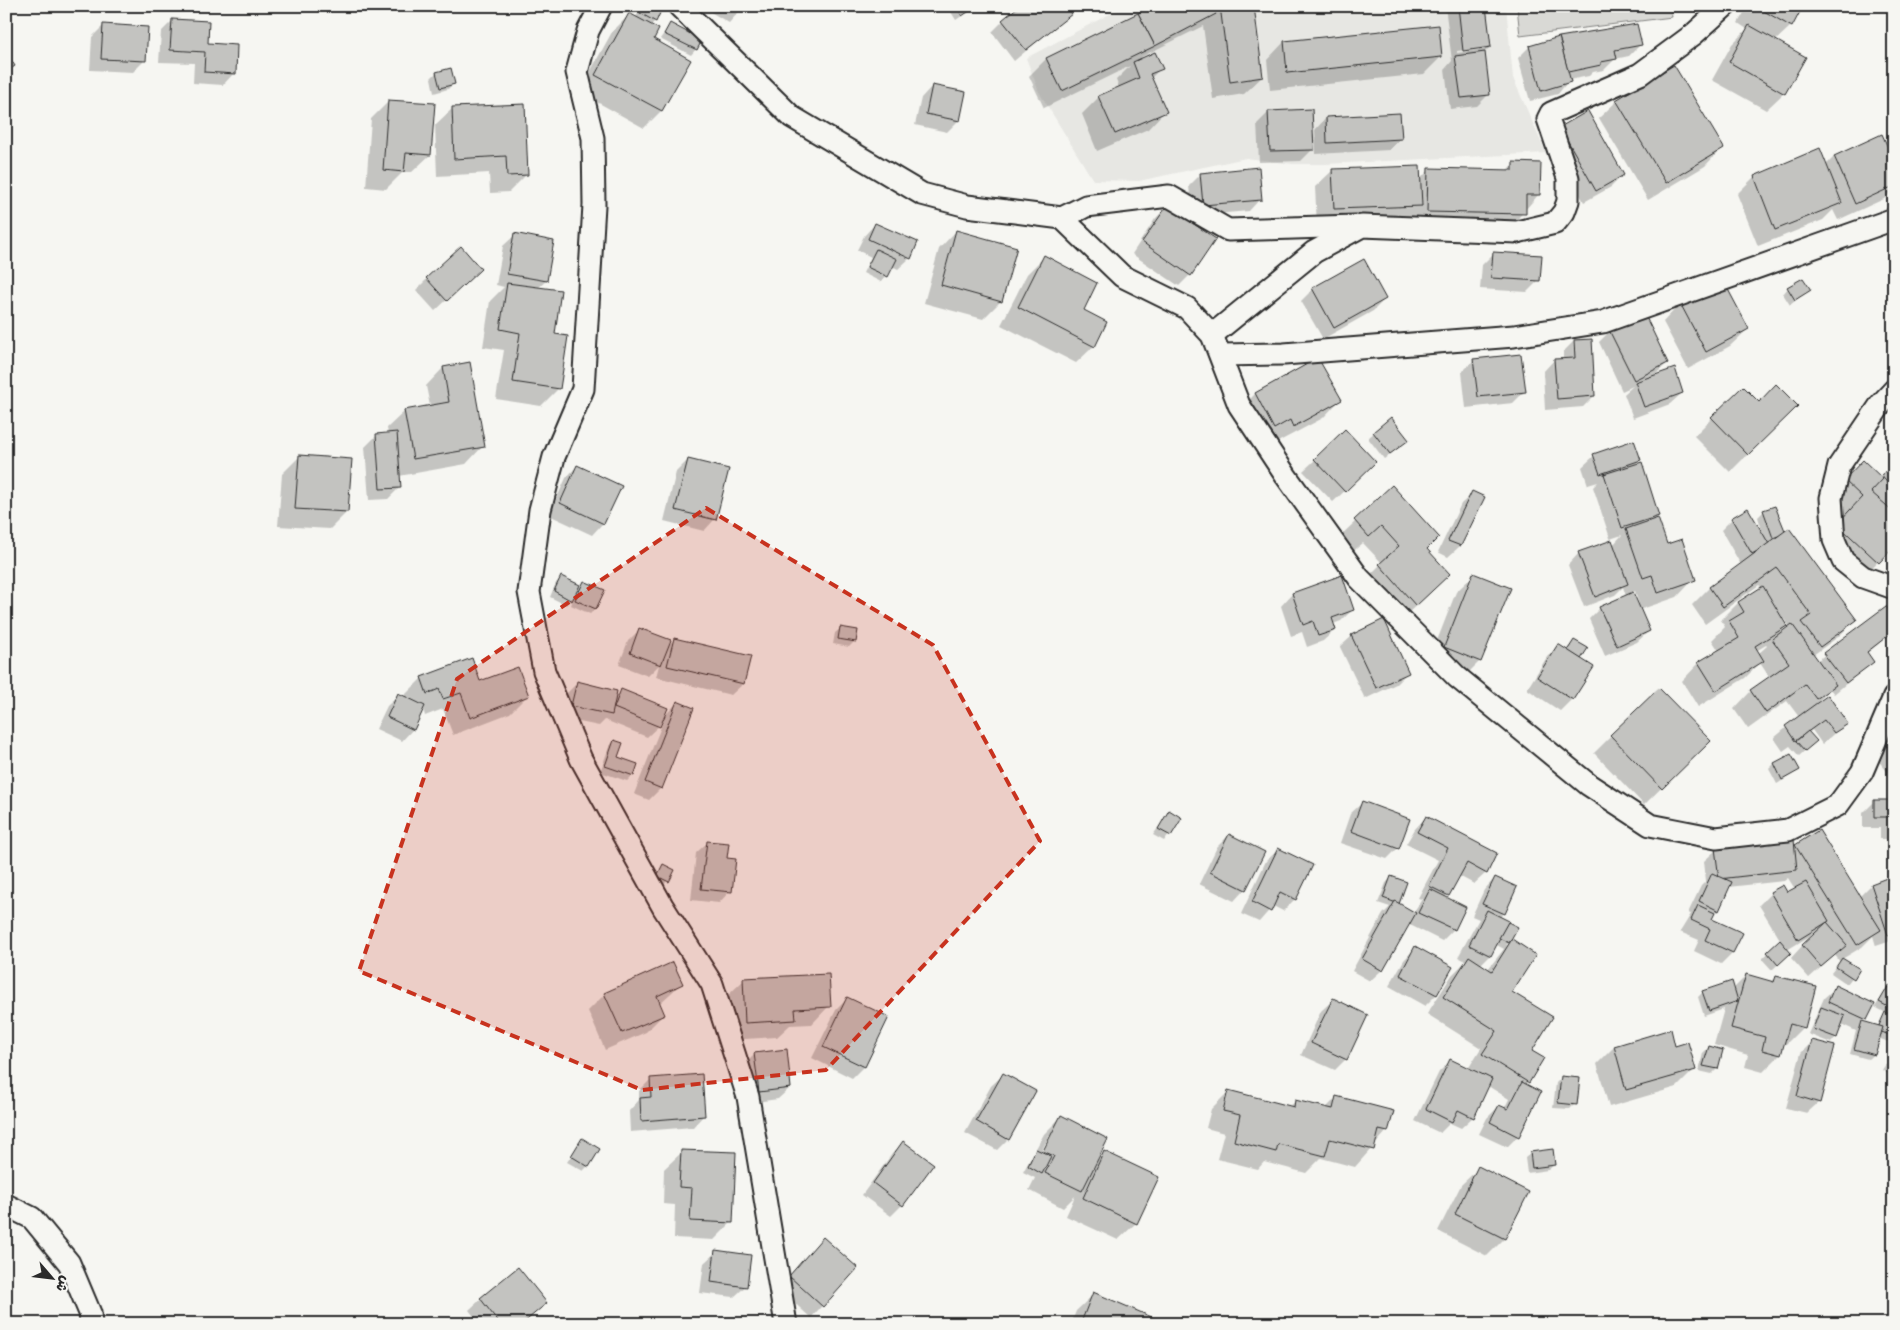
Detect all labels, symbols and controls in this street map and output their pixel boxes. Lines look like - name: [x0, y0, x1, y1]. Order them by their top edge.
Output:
- north arrow: [28, 1252, 78, 1302]
- text: ش: [52, 1273, 74, 1295]

